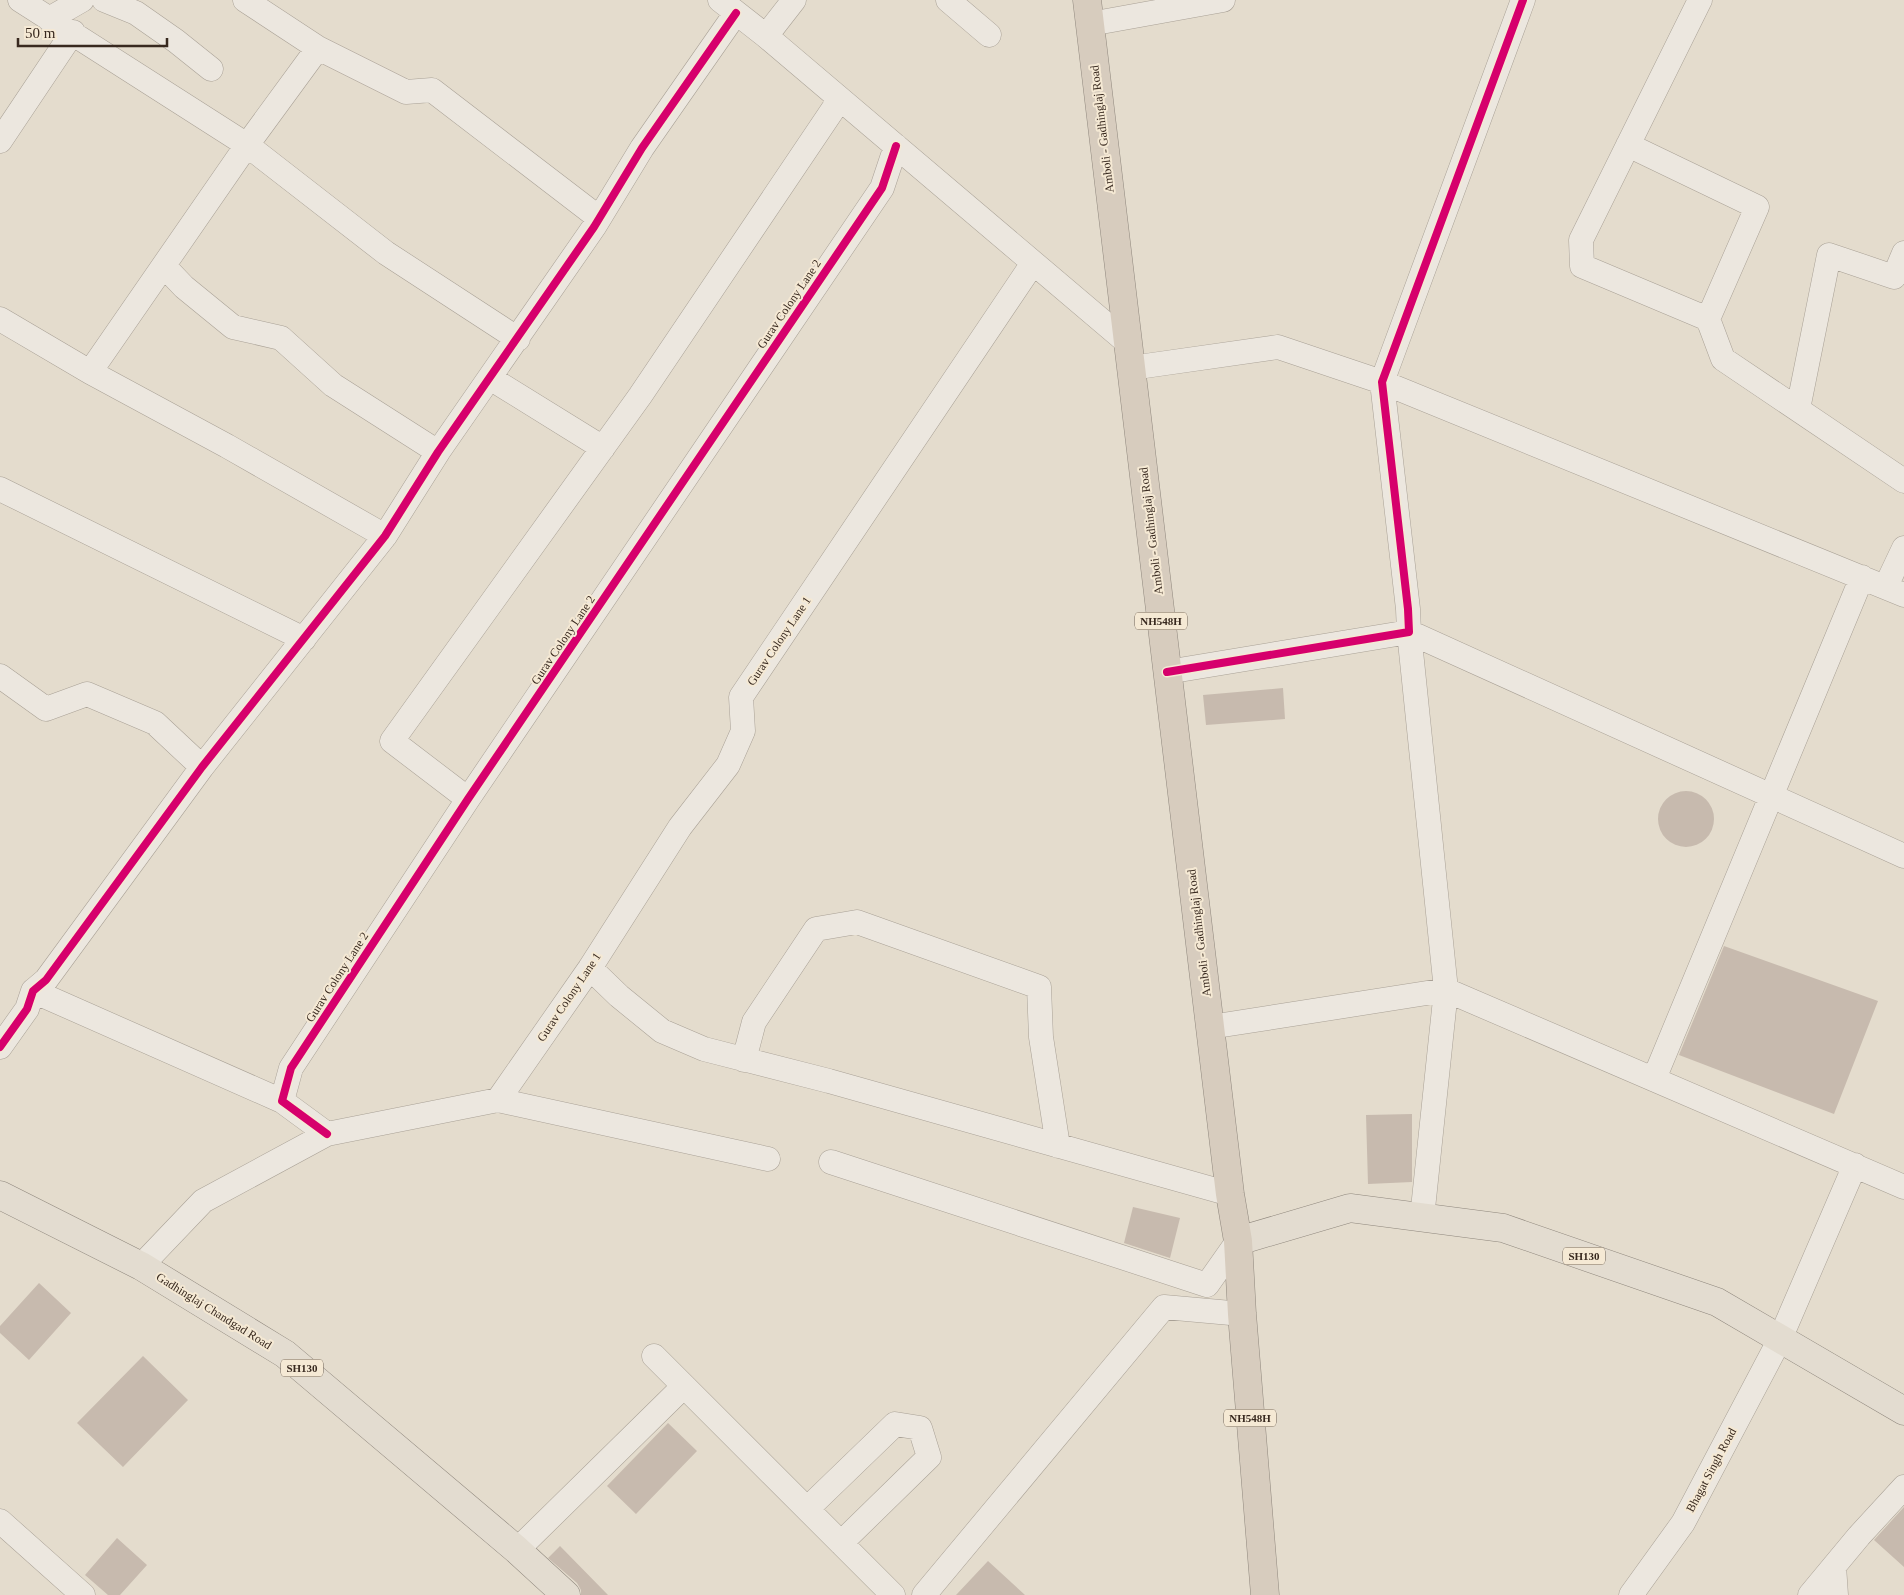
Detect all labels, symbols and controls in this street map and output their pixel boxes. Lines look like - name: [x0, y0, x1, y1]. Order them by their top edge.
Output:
- scale bar: [18, 15, 166, 47]
- text: 50 m: [25, 25, 56, 41]
- street label: Amboli - Gadhinglaj Road: [1087, 64, 1117, 194]
- street label: Gurav Colony Lane 2: [754, 257, 824, 351]
- street label: Amboli - Gadhinglaj Road: [1136, 466, 1166, 596]
- street label: Gurav Colony Lane 2: [528, 593, 598, 687]
- street label: Gurav Colony Lane 1: [744, 594, 814, 688]
- road number: NH548H: [1135, 612, 1187, 630]
- street label: Amboli - Gadhinglaj Road: [1184, 868, 1214, 998]
- street label: Gurav Colony Lane 2: [303, 929, 371, 1025]
- street label: Gurav Colony Lane 1: [534, 950, 604, 1044]
- road number: SH130: [1563, 1248, 1605, 1264]
- street label: Gadhinglaj Chandgad Road: [154, 1270, 274, 1352]
- road number: SH130: [281, 1360, 323, 1376]
- road number: NH548H: [1224, 1410, 1276, 1426]
- street label: Bhagat Singh Road: [1683, 1426, 1739, 1514]

